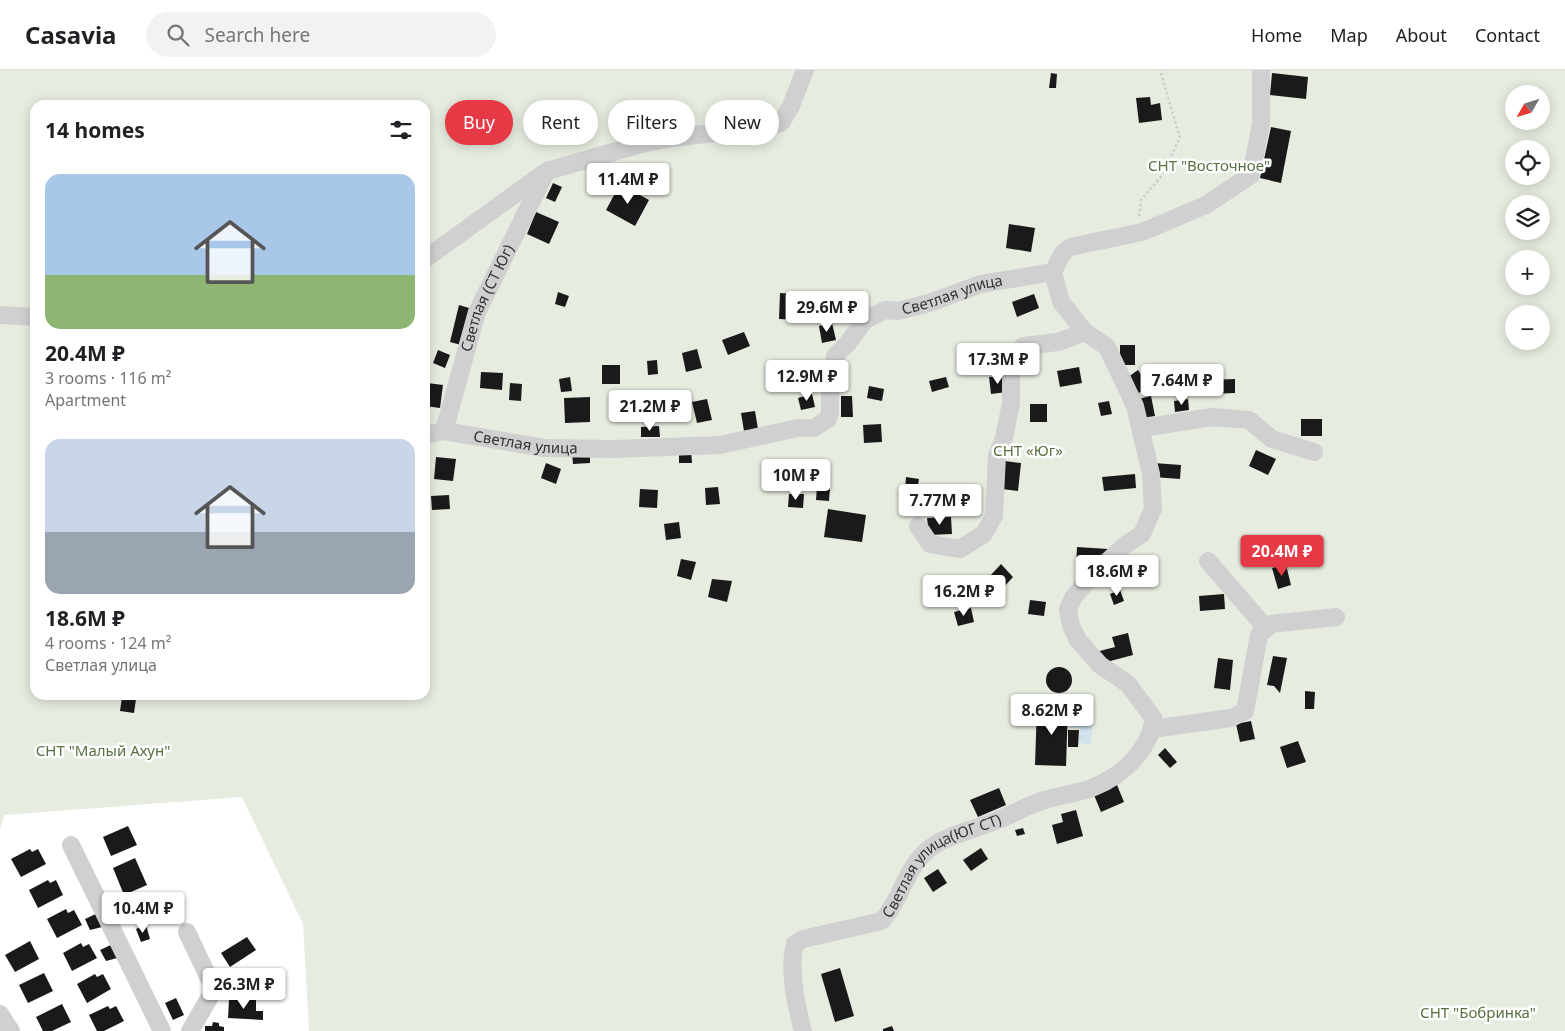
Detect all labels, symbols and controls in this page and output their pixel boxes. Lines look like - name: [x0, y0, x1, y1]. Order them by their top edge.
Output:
- search box: [146, 12, 496, 57]
- text: Casavia: [25, 18, 116, 51]
- icon: search: [164, 21, 192, 49]
- text: Search here: [204, 22, 310, 48]
- text: Home: [1251, 23, 1302, 47]
- text: Map: [1330, 23, 1368, 47]
- text: About: [1396, 23, 1447, 47]
- text: Contact: [1475, 23, 1540, 47]
- north arrow: [1505, 85, 1550, 130]
- map controls: [1505, 85, 1550, 350]
- chip: Buy: [445, 100, 513, 145]
- chip: Rent: [523, 100, 598, 145]
- chip: Filters: [608, 100, 695, 145]
- chip: New: [705, 100, 779, 145]
- text: 14 homes: [45, 116, 145, 144]
- icon: filters: [387, 116, 415, 144]
- button: locate: [1505, 140, 1550, 185]
- park label: СНТ "Восточное": [1148, 155, 1270, 175]
- pin: 11.4M ₽: [582, 162, 674, 205]
- text: 11.4M ₽: [598, 168, 658, 190]
- button: layers: [1505, 195, 1550, 240]
- icon: home: [185, 207, 275, 297]
- street label: Светлая (СТ Юг): [455, 241, 518, 354]
- button: +: [1505, 250, 1550, 295]
- street label: Светлая улица: [899, 270, 1004, 319]
- pin: 29.6M ₽: [781, 290, 873, 333]
- text: 29.6M ₽: [797, 296, 857, 318]
- button: −: [1505, 305, 1550, 350]
- text: 20.4M ₽: [45, 339, 125, 367]
- pin: 17.3M ₽: [952, 342, 1044, 385]
- text: 17.3M ₽: [968, 348, 1028, 370]
- pin: 12.9M ₽: [761, 360, 853, 402]
- pin: 7.64M ₽: [1136, 364, 1228, 406]
- text: 12.9M ₽: [777, 365, 837, 387]
- text: 3 rooms · 116 m²: [45, 367, 171, 389]
- text: 7.64M ₽: [1152, 369, 1212, 391]
- text: Apartment: [45, 389, 126, 411]
- pin: 21.2M ₽: [604, 390, 696, 432]
- text: 21.2M ₽: [620, 395, 680, 417]
- street label: Светлая улица: [472, 425, 578, 457]
- park label: СНТ «Юг»: [993, 440, 1063, 460]
- pin: 10M ₽: [761, 458, 831, 501]
- text: 10M ₽: [772, 464, 820, 486]
- icon: home: [185, 472, 275, 562]
- pin: 7.77M ₽: [894, 484, 986, 526]
- text: 7.77M ₽: [910, 489, 970, 511]
- pin: 20.4M ₽: [1236, 534, 1328, 577]
- text: 20.4M ₽: [1252, 540, 1312, 562]
- pin: 18.6M ₽: [1071, 554, 1163, 597]
- text: 18.6M ₽: [1087, 560, 1147, 582]
- pin: 16.2M ₽: [918, 574, 1010, 617]
- text: 16.2M ₽: [934, 580, 994, 602]
- text: 18.6M ₽: [45, 604, 125, 632]
- text: 4 rooms · 124 m²: [45, 632, 171, 654]
- text: Светлая улица: [45, 654, 157, 676]
- pin: 8.62M ₽: [1006, 694, 1098, 736]
- text: 8.62M ₽: [1022, 699, 1082, 721]
- park label: СНТ "Малый Ахун": [36, 740, 170, 760]
- street label: Светлая улица(ЮГ СТ): [877, 809, 1004, 921]
- pin: 10.4M ₽: [97, 892, 189, 934]
- text: 10.4M ₽: [113, 897, 173, 919]
- pin: 26.3M ₽: [198, 968, 290, 1010]
- text: 26.3M ₽: [214, 973, 274, 995]
- park label: СНТ "Бобринка": [1420, 1002, 1536, 1022]

